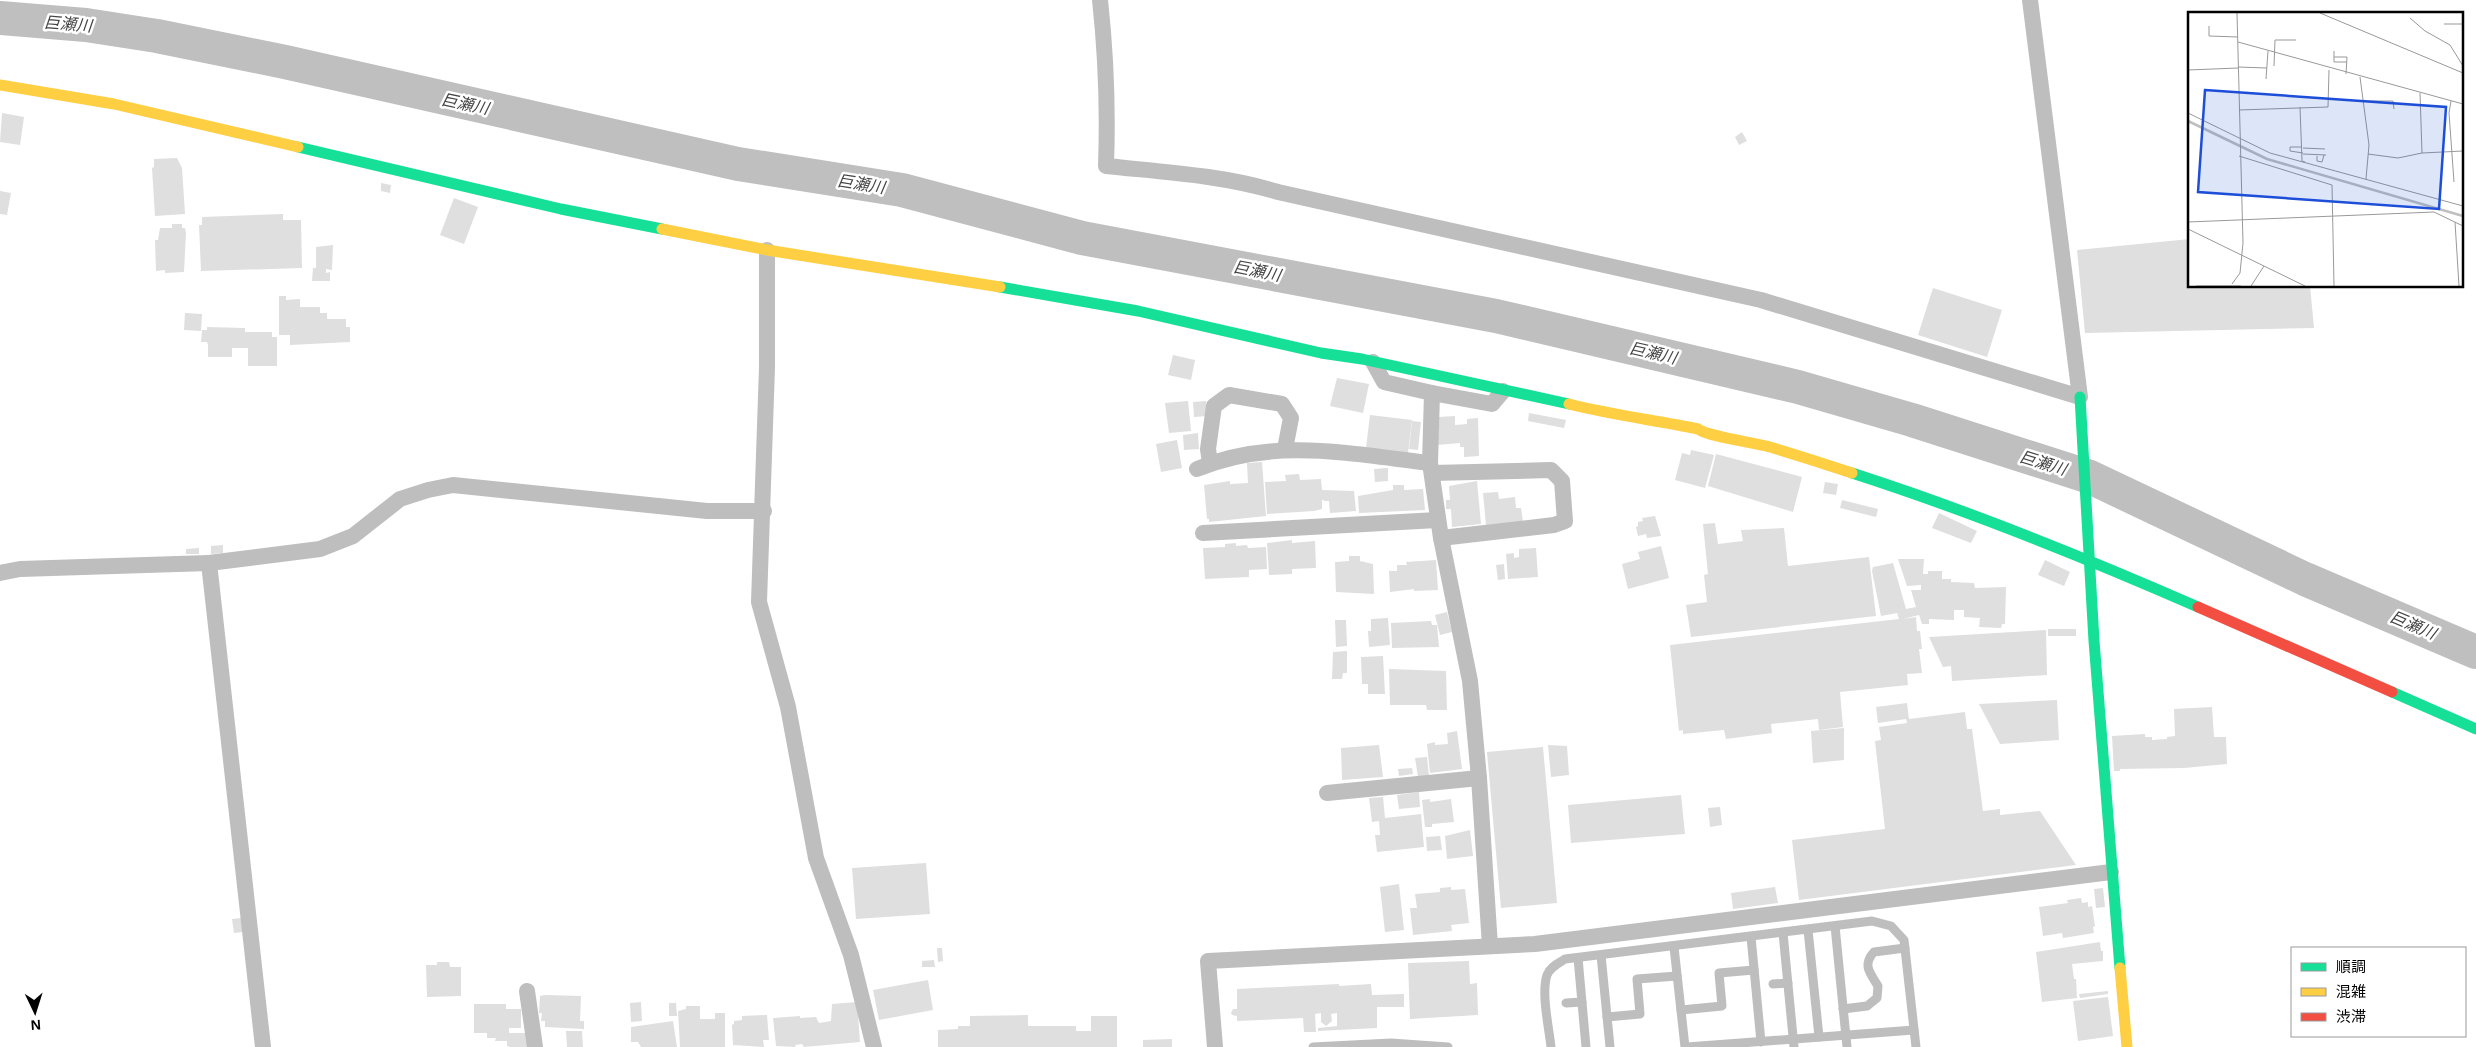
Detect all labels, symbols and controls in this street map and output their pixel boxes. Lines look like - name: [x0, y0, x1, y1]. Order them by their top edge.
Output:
- inset map: [2188, 12, 2464, 288]
- water label: 巨瀬川: [43, 13, 95, 35]
- water label: 巨瀬川: [440, 91, 492, 118]
- water label: 巨瀬川: [836, 172, 888, 196]
- water label: 巨瀬川: [1232, 258, 1284, 284]
- water label: 巨瀬川: [1628, 339, 1680, 367]
- water label: 巨瀬川: [2018, 448, 2070, 479]
- water label: 巨瀬川: [2388, 608, 2440, 643]
- legend: [2291, 947, 2466, 1037]
- text: 順調: [2336, 958, 2366, 975]
- text: 混雑: [2336, 983, 2366, 1000]
- north arrow: [10, 987, 60, 1037]
- text: 渋滞: [2336, 1008, 2366, 1025]
- text: N: [30, 1017, 42, 1033]

